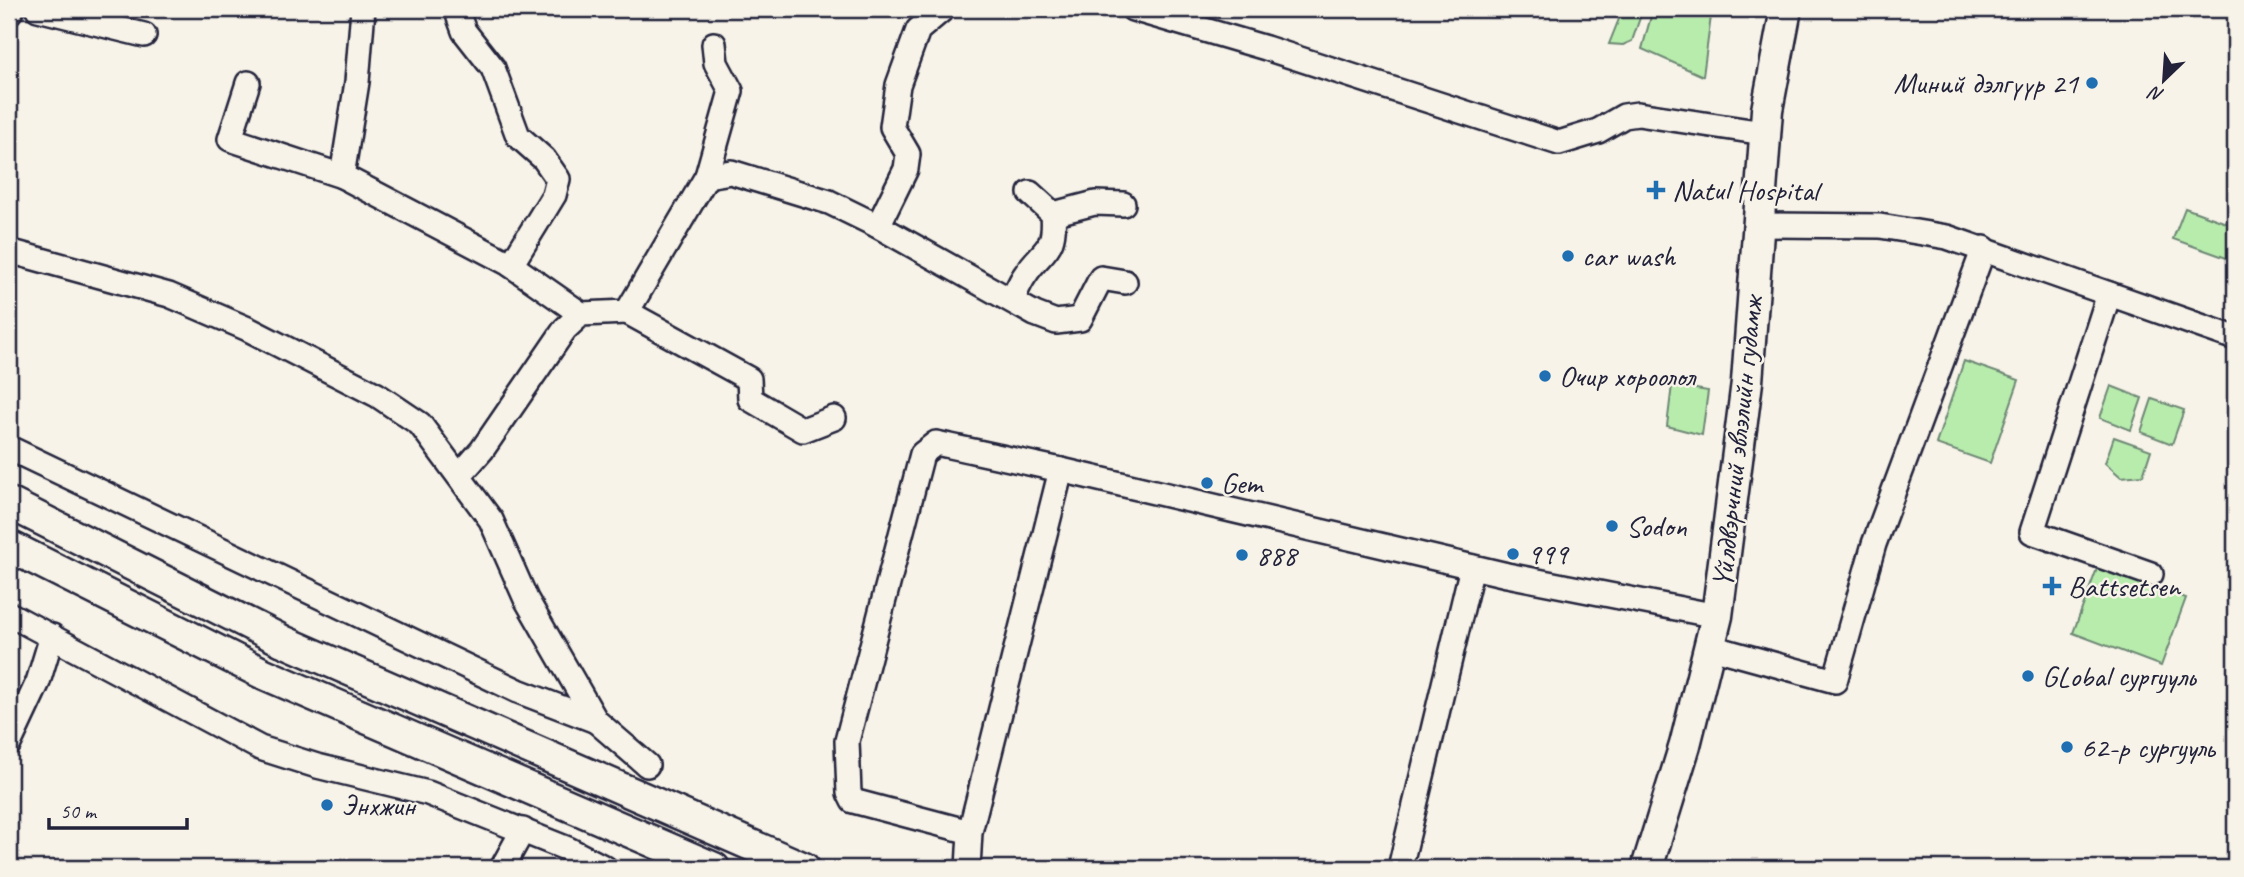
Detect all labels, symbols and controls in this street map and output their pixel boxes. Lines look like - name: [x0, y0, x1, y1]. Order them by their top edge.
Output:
- north arrow: [2128, 46, 2198, 116]
- place label: Миний дэлгүүр 21: [1893, 64, 2079, 102]
- marker: Миний дэлгүүр 21: [2084, 75, 2100, 91]
- text: N: [2144, 80, 2168, 108]
- place label: Natul Hospital: [1672, 171, 1823, 209]
- marker: Natul Hospital: [1646, 180, 1666, 200]
- place label: car wash: [1582, 237, 1677, 275]
- marker: car wash: [1560, 248, 1576, 264]
- street label: Үйлдвэрчний эвлэлийн гудамж: [1703, 292, 1771, 590]
- place label: Очир хороолол: [1559, 357, 1697, 395]
- marker: Очир хороолол: [1537, 368, 1553, 384]
- place label: Gem: [1221, 464, 1264, 502]
- marker: Gem: [1199, 475, 1215, 491]
- place label: Sodon: [1626, 507, 1687, 545]
- marker: Sodon: [1604, 518, 1620, 534]
- place label: 999: [1527, 535, 1570, 573]
- place label: 888: [1256, 536, 1299, 574]
- marker: 999: [1505, 546, 1521, 562]
- marker: 888: [1234, 547, 1250, 563]
- place label: Battsetsen: [2068, 567, 2181, 605]
- marker: Battsetsen: [2042, 576, 2062, 596]
- place label: GLobal сургууль: [2042, 657, 2197, 695]
- marker: GLobal сургууль: [2020, 668, 2036, 684]
- place label: 62-р сургууль: [2081, 728, 2216, 766]
- marker: 62-р сургууль: [2059, 739, 2075, 755]
- scale bar: [49, 786, 187, 830]
- place label: Энхжин: [341, 786, 417, 824]
- marker: Энхжин: [319, 797, 335, 813]
- text: 50 m: [60, 798, 98, 824]

